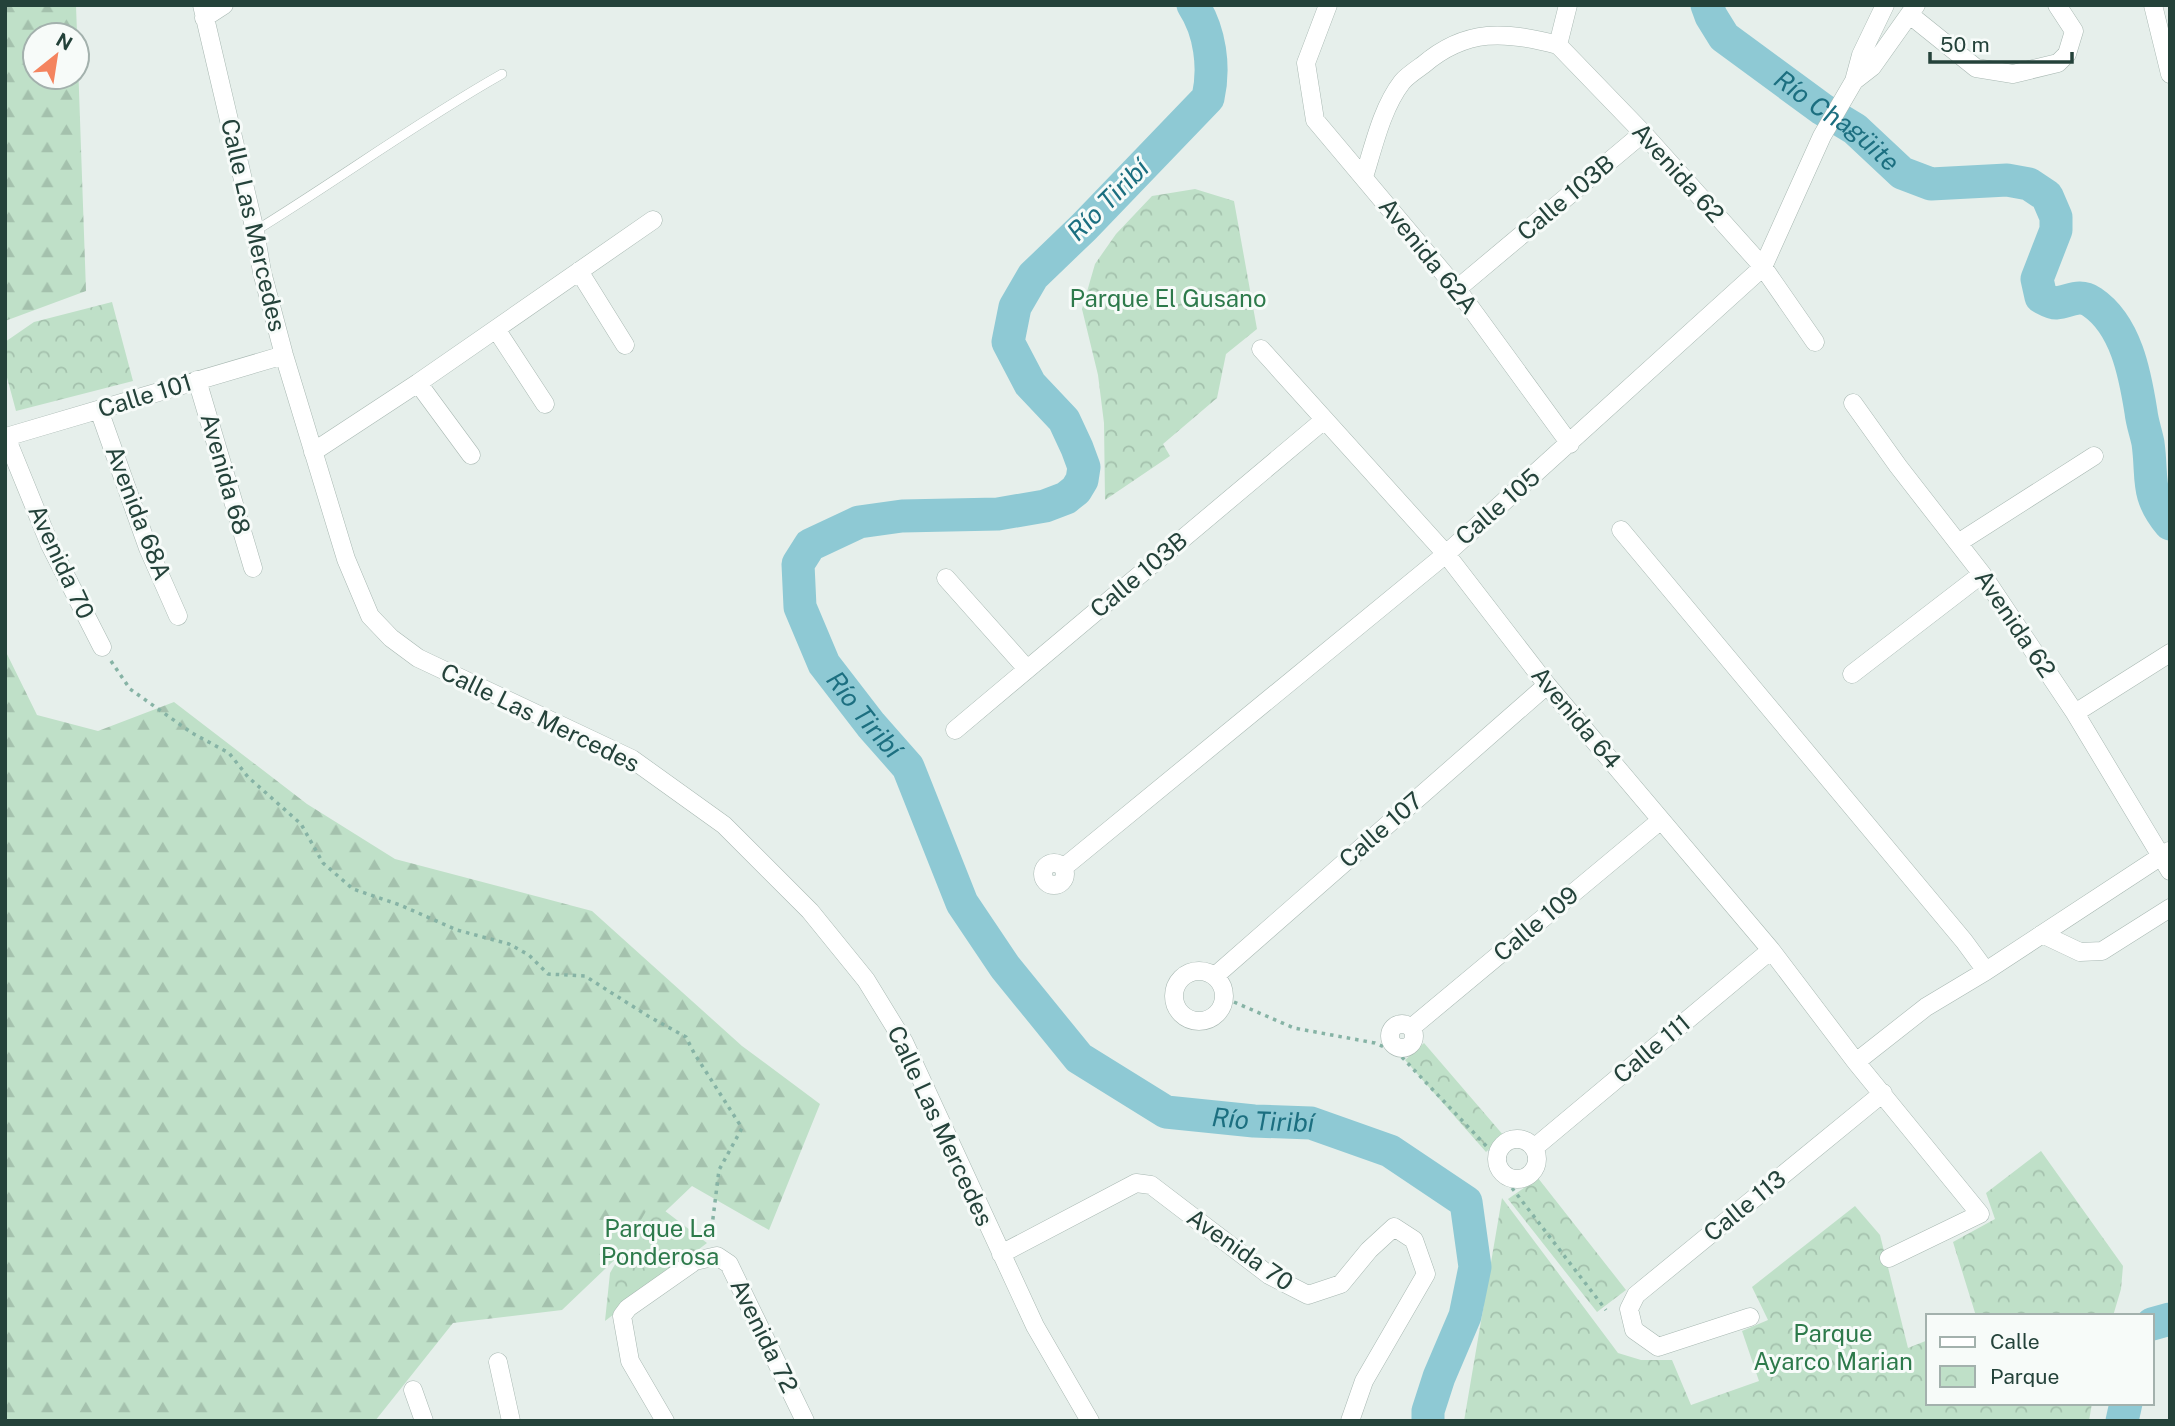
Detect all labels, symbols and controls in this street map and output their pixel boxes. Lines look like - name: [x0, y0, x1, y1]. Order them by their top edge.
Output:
- north arrow: [21, 21, 91, 91]
- scale bar: [1930, 21, 2072, 65]
- text: N: [53, 28, 76, 55]
- text: 50 m: [1940, 32, 1990, 57]
- water label: Río Chagüite: [1768, 63, 1906, 178]
- street label: Calle Las Mercedes: [216, 116, 292, 334]
- street label: Avenida 62: [1627, 117, 1730, 228]
- street label: Calle 103B: [1511, 149, 1620, 246]
- water label: Río Tiribí: [1060, 151, 1157, 247]
- street label: Avenida 62A: [1374, 192, 1484, 319]
- park label: Parque El Gusano: [1069, 284, 1267, 312]
- street label: Calle 101: [94, 368, 195, 423]
- street label: Avenida 68: [195, 410, 257, 537]
- street label: Avenida 68A: [100, 442, 177, 584]
- street label: Calle 105: [1450, 462, 1545, 550]
- street label: Avenida 70: [23, 500, 101, 623]
- street label: Calle 103B: [1084, 526, 1193, 623]
- street label: Avenida 62: [1970, 564, 2062, 682]
- street label: Calle Las Mercedes: [437, 657, 644, 777]
- street label: Avenida 64: [1526, 661, 1627, 774]
- water label: Río Tiribí: [820, 665, 910, 766]
- street label: Calle 107: [1333, 786, 1428, 873]
- street label: Calle 109: [1487, 880, 1583, 967]
- street label: Calle 111: [1607, 1008, 1696, 1088]
- street label: Calle Las Mercedes: [882, 1021, 1000, 1230]
- water label: Río Tiribí: [1210, 1101, 1317, 1138]
- street label: Calle 113: [1698, 1164, 1791, 1247]
- street label: Avenida 70: [1182, 1202, 1299, 1296]
- park label: Parque La Ponderosa: [601, 1214, 719, 1270]
- street label: Avenida 72: [725, 1274, 804, 1397]
- legend: [1926, 1314, 2154, 1405]
- park label: Parque Ayarco Marian: [1753, 1319, 1913, 1375]
- text: Calle: [1990, 1329, 2040, 1354]
- text: Parque: [1990, 1364, 2059, 1389]

